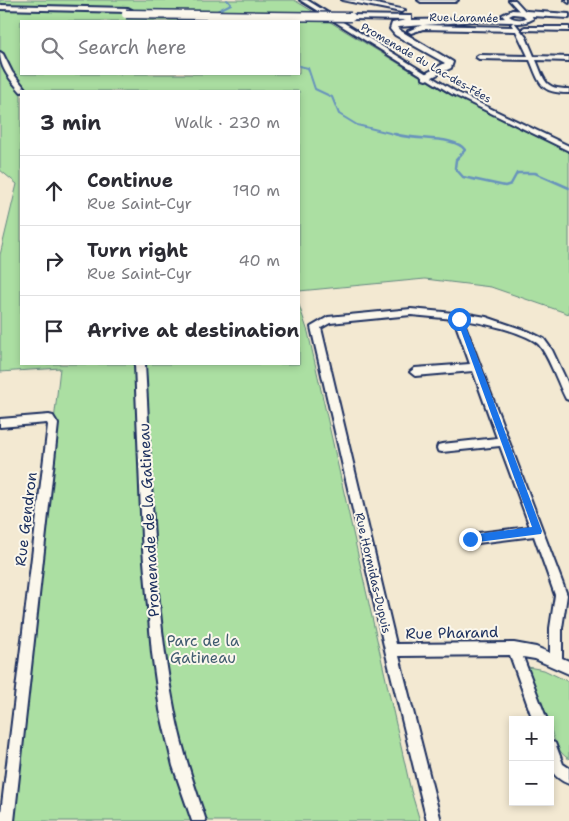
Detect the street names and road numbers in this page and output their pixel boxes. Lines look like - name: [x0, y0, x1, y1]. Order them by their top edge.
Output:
- street label: Rue Laramée: [429, 10, 499, 26]
- street label: Promenade du Lac-des-Fées: [358, 19, 494, 107]
- street label: Promenade de la Gatineau: [134, 423, 164, 617]
- street label: Rue Gendron: [10, 471, 42, 567]
- street label: Rue Hormidas-Dupuis: [351, 511, 395, 635]
- street label: Rue Pharand: [405, 622, 499, 644]

